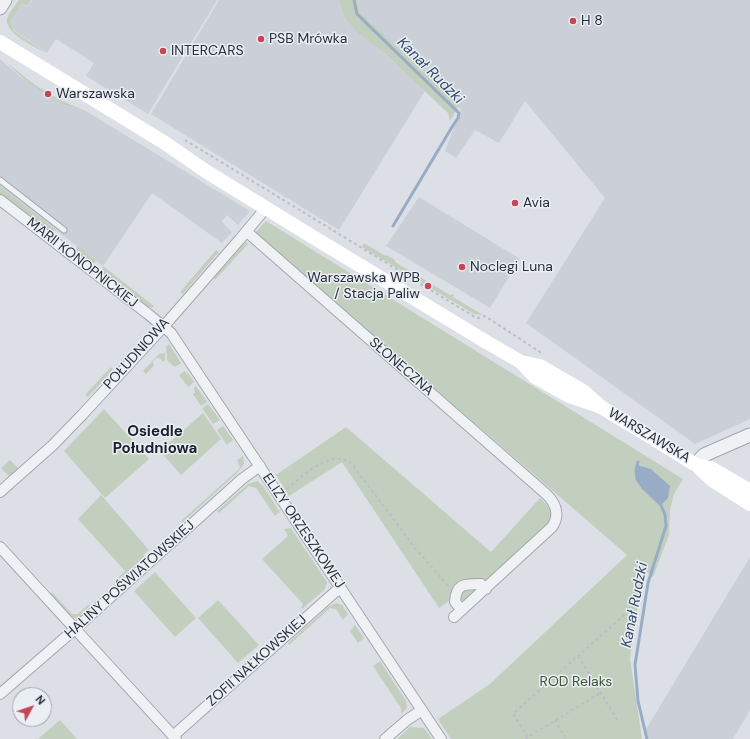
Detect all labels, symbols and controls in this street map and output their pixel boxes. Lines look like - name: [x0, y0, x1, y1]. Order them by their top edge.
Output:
- place label: H 8: [581, 13, 603, 29]
- marker: H 8: [568, 16, 578, 26]
- place label: PSB Mrówka: [269, 31, 347, 47]
- marker: PSB Mrówka: [256, 34, 266, 44]
- water label: Kanał Rudzki: [393, 34, 467, 108]
- place label: INTERCARS: [171, 43, 244, 59]
- marker: INTERCARS: [158, 46, 168, 56]
- place label: Warszawska: [56, 86, 135, 102]
- marker: Warszawska: [43, 89, 53, 99]
- place label: Avia: [523, 195, 550, 211]
- marker: Avia: [510, 198, 520, 208]
- street label: MARII KONOPNICKIEJ: [23, 214, 141, 312]
- place label: Noclegi Luna: [470, 259, 553, 275]
- marker: Noclegi Luna: [457, 262, 467, 272]
- place label: Warszawska WPB / Stacja Paliw: [307, 270, 420, 302]
- marker: Warszawska WPB / Stacja Paliw: [423, 281, 433, 291]
- street label: POŁUDNIOWA: [101, 315, 173, 393]
- street label: SŁONECZNA: [365, 334, 437, 400]
- street label: WARSZAWSKA: [605, 405, 693, 467]
- district label: Osiedle Południowa: [113, 423, 197, 458]
- street label: ELIZY ORZESZKOWEJ: [258, 470, 348, 592]
- street label: HALINY POŚWIATOWSKIEJ: [62, 517, 198, 643]
- water label: Kanał Rudzki: [618, 561, 652, 649]
- street label: ZOFII NAŁKOWSKIEJ: [204, 612, 310, 710]
- park label: ROD Relaks: [540, 674, 612, 690]
- north arrow: [12, 687, 52, 727]
- text: N: [32, 692, 48, 708]

